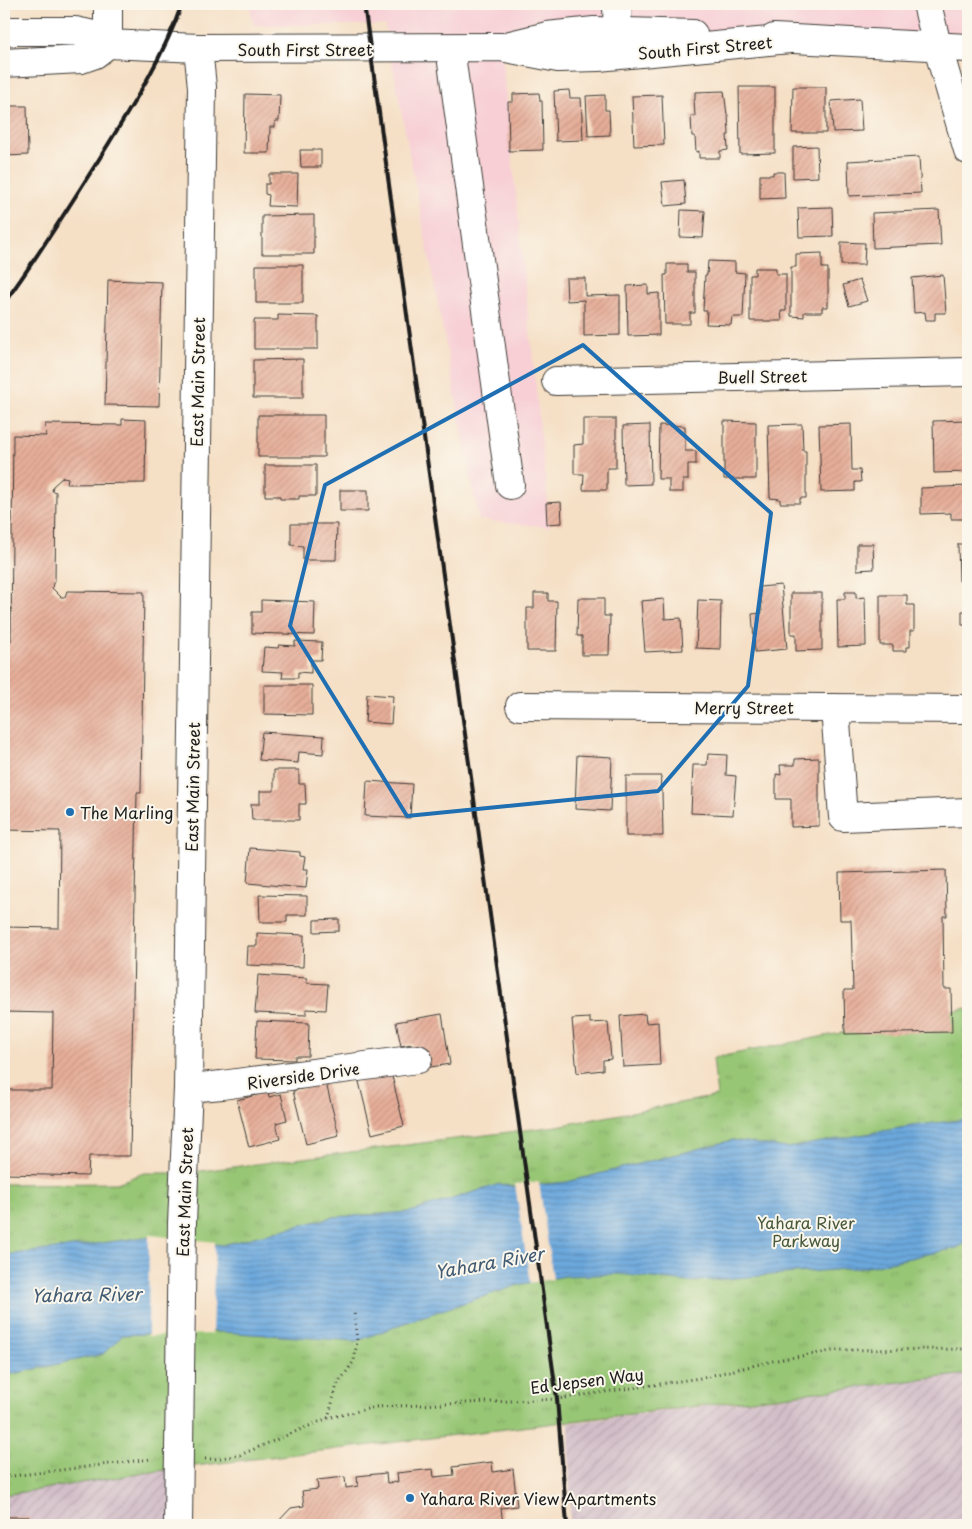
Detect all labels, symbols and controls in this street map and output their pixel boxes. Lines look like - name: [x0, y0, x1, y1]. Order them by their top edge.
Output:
- street label: South First Street: [637, 29, 774, 65]
- street label: South First Street: [238, 37, 373, 61]
- street label: East Main Street: [184, 316, 210, 447]
- street label: Buell Street: [717, 363, 808, 389]
- street label: Merry Street: [694, 695, 794, 719]
- street label: East Main Street: [179, 721, 205, 852]
- place label: The Marling: [80, 800, 174, 824]
- marker: The Marling: [64, 806, 76, 818]
- street label: Riverside Drive: [245, 1055, 361, 1095]
- street label: East Main Street: [170, 1126, 198, 1257]
- park label: Yahara River Parkway: [757, 1210, 855, 1252]
- water label: Yahara River: [432, 1239, 548, 1285]
- water label: Yahara River: [31, 1280, 144, 1308]
- street label: Ed Jepsen Way: [529, 1361, 645, 1399]
- place label: Yahara River View Apartments: [420, 1486, 656, 1510]
- marker: Yahara River View Apartments: [404, 1492, 416, 1504]

